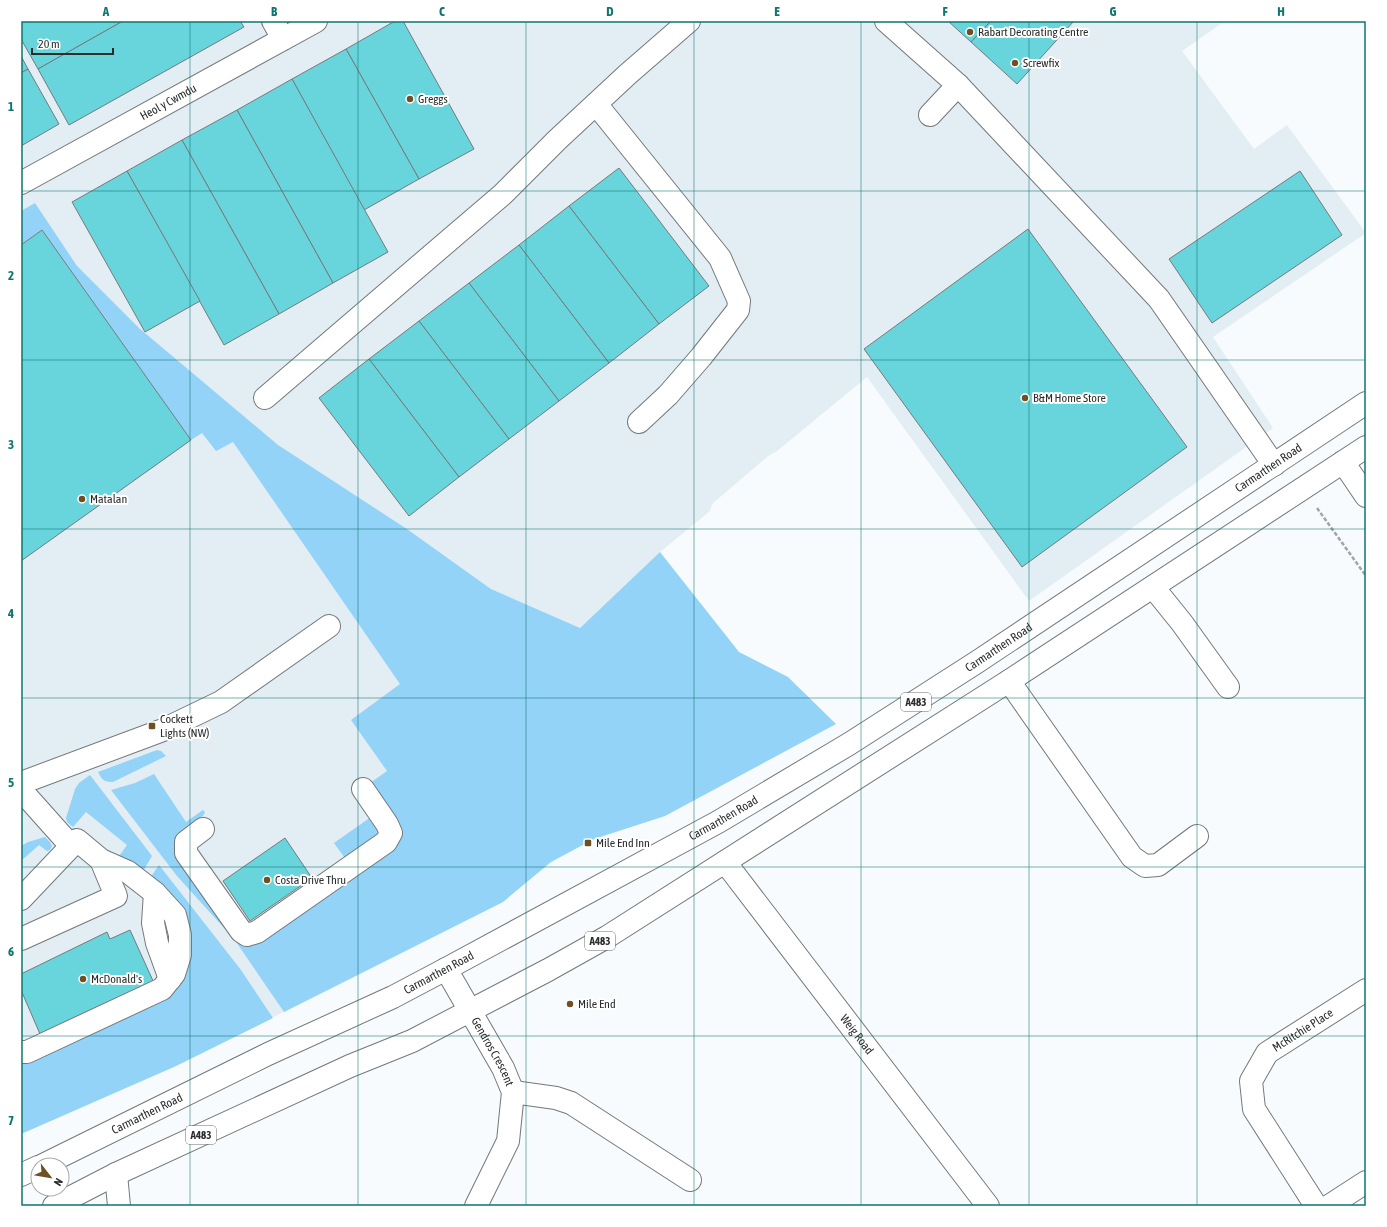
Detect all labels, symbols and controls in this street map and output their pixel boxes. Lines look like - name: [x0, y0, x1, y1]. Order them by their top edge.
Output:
- text: A: [102, 4, 110, 19]
- text: B: [271, 4, 278, 19]
- text: C: [439, 4, 445, 19]
- text: D: [606, 4, 614, 19]
- text: E: [774, 4, 780, 19]
- text: F: [942, 4, 948, 19]
- text: G: [1110, 4, 1117, 19]
- text: H: [1277, 4, 1285, 19]
- place label: Rabart Decorating Centre: [978, 25, 1088, 39]
- marker: Rabart Decorating Centre: [965, 27, 975, 37]
- scale bar: [32, 30, 113, 56]
- text: 20 m: [38, 37, 60, 51]
- place label: Screwfix: [1023, 56, 1060, 70]
- marker: Screwfix: [1010, 58, 1020, 68]
- street label: Heol y Cwmdu: [138, 81, 199, 123]
- place label: Greggs: [418, 92, 448, 106]
- marker: Greggs: [405, 94, 415, 104]
- text: 1: [8, 99, 14, 114]
- text: 2: [8, 268, 14, 283]
- place label: B&M Home Store: [1033, 391, 1106, 405]
- marker: B&M Home Store: [1020, 393, 1030, 403]
- text: 3: [8, 437, 14, 452]
- street label: Carmarthen Road: [1232, 441, 1305, 495]
- place label: Matalan: [90, 492, 127, 506]
- marker: Matalan: [77, 494, 87, 504]
- text: 4: [7, 606, 14, 621]
- street label: Carmarthen Road: [963, 620, 1035, 675]
- road number: A483: [901, 693, 931, 711]
- place label: Cockett Lights (NW): [160, 712, 209, 740]
- marker: Cockett Lights (NW): [147, 721, 157, 731]
- text: 5: [8, 775, 14, 790]
- street label: Carmarthen Road: [686, 793, 761, 843]
- place label: Mile End Inn: [596, 836, 650, 850]
- marker: Mile End Inn: [583, 838, 593, 848]
- place label: Costa Drive Thru: [275, 873, 346, 887]
- marker: Costa Drive Thru: [262, 875, 272, 885]
- road number: A483: [585, 932, 615, 950]
- text: 6: [8, 944, 14, 959]
- street label: Carmarthen Road: [401, 948, 476, 997]
- place label: McDonald's: [91, 972, 142, 986]
- marker: McDonald's: [78, 974, 88, 984]
- place label: Mile End: [578, 997, 616, 1011]
- marker: Mile End: [565, 999, 575, 1009]
- street label: McRitchie Place: [1270, 1006, 1336, 1055]
- street label: Weig Road: [837, 1012, 876, 1057]
- street label: Gendros Crescent: [468, 1015, 517, 1089]
- street label: Carmarthen Road: [109, 1090, 185, 1137]
- text: 7: [8, 1113, 14, 1128]
- road number: A483: [186, 1126, 216, 1144]
- north arrow: [30, 1157, 70, 1197]
- text: N: [52, 1176, 65, 1188]

